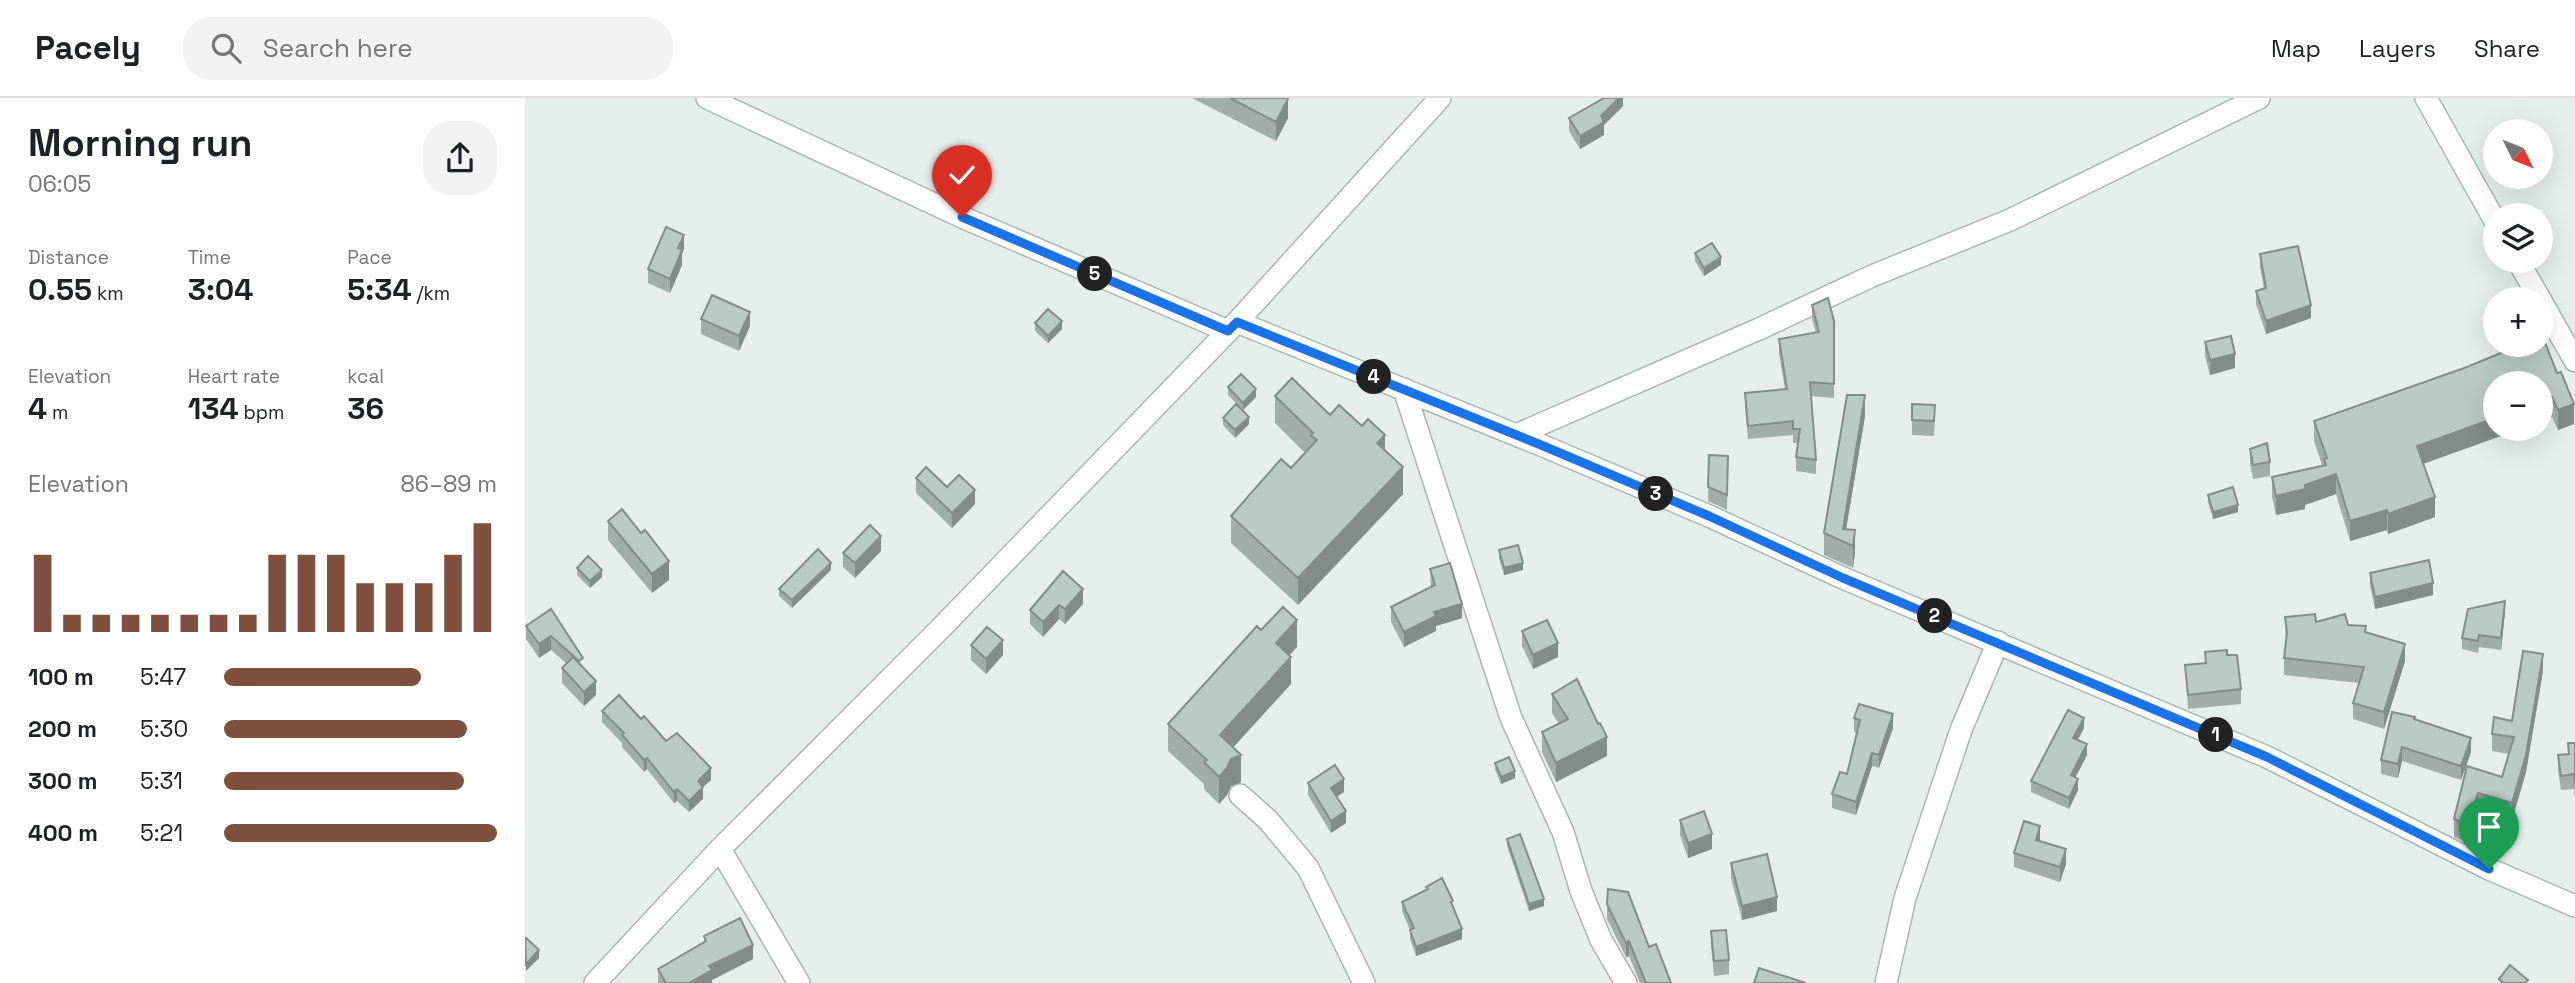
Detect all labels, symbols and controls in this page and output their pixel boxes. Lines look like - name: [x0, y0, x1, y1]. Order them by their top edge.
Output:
- search box: [183, 17, 673, 80]
- text: Pacely: [35, 27, 141, 69]
- icon: search: [207, 29, 245, 67]
- text: Search here: [263, 31, 413, 65]
- text: Map: [2271, 33, 2321, 64]
- text: Layers: [2359, 33, 2436, 64]
- text: Share: [2474, 33, 2540, 64]
- text: Morning run: [28, 119, 253, 167]
- north arrow: [2483, 119, 2553, 189]
- map controls: [2483, 119, 2553, 441]
- button: share: [423, 121, 497, 195]
- pin: [932, 145, 992, 217]
- icon: check: [943, 156, 981, 194]
- text: 06:05: [28, 169, 91, 199]
- button: layers: [2483, 203, 2553, 273]
- text: Distance: [28, 245, 109, 270]
- text: Time: [188, 245, 231, 270]
- text: Pace: [347, 245, 392, 270]
- pin: 5: [1077, 256, 1113, 292]
- text: 5: [1089, 261, 1100, 286]
- text: 0.55: [28, 270, 92, 309]
- text: 3:04: [188, 270, 253, 309]
- text: 5:34: [347, 270, 412, 309]
- text: km: [92, 281, 123, 306]
- text: /km: [412, 281, 450, 306]
- button: +: [2483, 287, 2553, 357]
- pin: 4: [1357, 360, 1391, 394]
- text: Elevation: [28, 364, 111, 389]
- text: Heart rate: [188, 364, 280, 389]
- text: kcal: [347, 364, 384, 389]
- text: 4: [1367, 364, 1380, 389]
- button: −: [2483, 371, 2553, 441]
- text: 4: [28, 389, 47, 428]
- text: 134: [188, 389, 239, 428]
- text: 36: [347, 389, 384, 428]
- text: m: [47, 400, 68, 425]
- text: bpm: [239, 400, 284, 425]
- text: Elevation: [28, 469, 129, 499]
- text: 86–89 m: [401, 469, 497, 499]
- pin: 3: [1639, 476, 1673, 512]
- text: 3: [1650, 481, 1661, 506]
- pin: 2: [1917, 598, 1953, 634]
- text: 2: [1929, 603, 1940, 628]
- text: 100 m: [28, 662, 94, 692]
- text: 5:47: [140, 662, 186, 692]
- text: 200 m: [28, 714, 97, 744]
- text: 5:30: [140, 714, 188, 744]
- pin: 1: [2199, 718, 2233, 752]
- text: 1: [2211, 722, 2220, 747]
- text: 300 m: [28, 766, 97, 796]
- text: 5:31: [140, 766, 183, 796]
- pin: [2459, 797, 2519, 869]
- icon: arrive: [2470, 808, 2508, 846]
- text: 400 m: [28, 818, 98, 848]
- text: 5:21: [140, 818, 183, 848]

